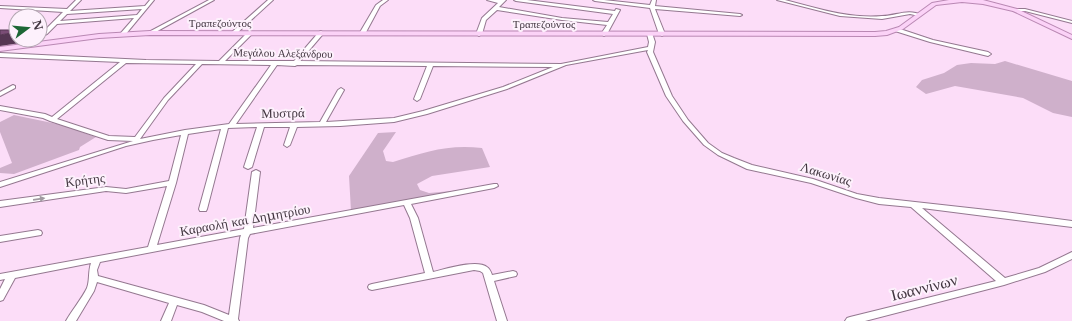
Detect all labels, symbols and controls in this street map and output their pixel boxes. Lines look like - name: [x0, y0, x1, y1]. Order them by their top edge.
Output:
- north arrow: [8, 8, 48, 48]
- street label: Τραπεζούντος: [189, 16, 252, 30]
- street label: Τραπεζούντος: [513, 17, 576, 31]
- text: N: [29, 18, 46, 33]
- street label: Μεγάλου Αλεξάνδρου: [233, 45, 333, 61]
- street label: Μυστρά: [261, 104, 305, 122]
- street label: Λακωνίας: [798, 158, 854, 190]
- street label: Κρήτης: [64, 169, 107, 191]
- one-way arrow: [33, 196, 45, 202]
- street label: Καραολή και Δημητρίου: [178, 200, 312, 240]
- street label: Ιωαννίνων: [889, 269, 959, 305]

